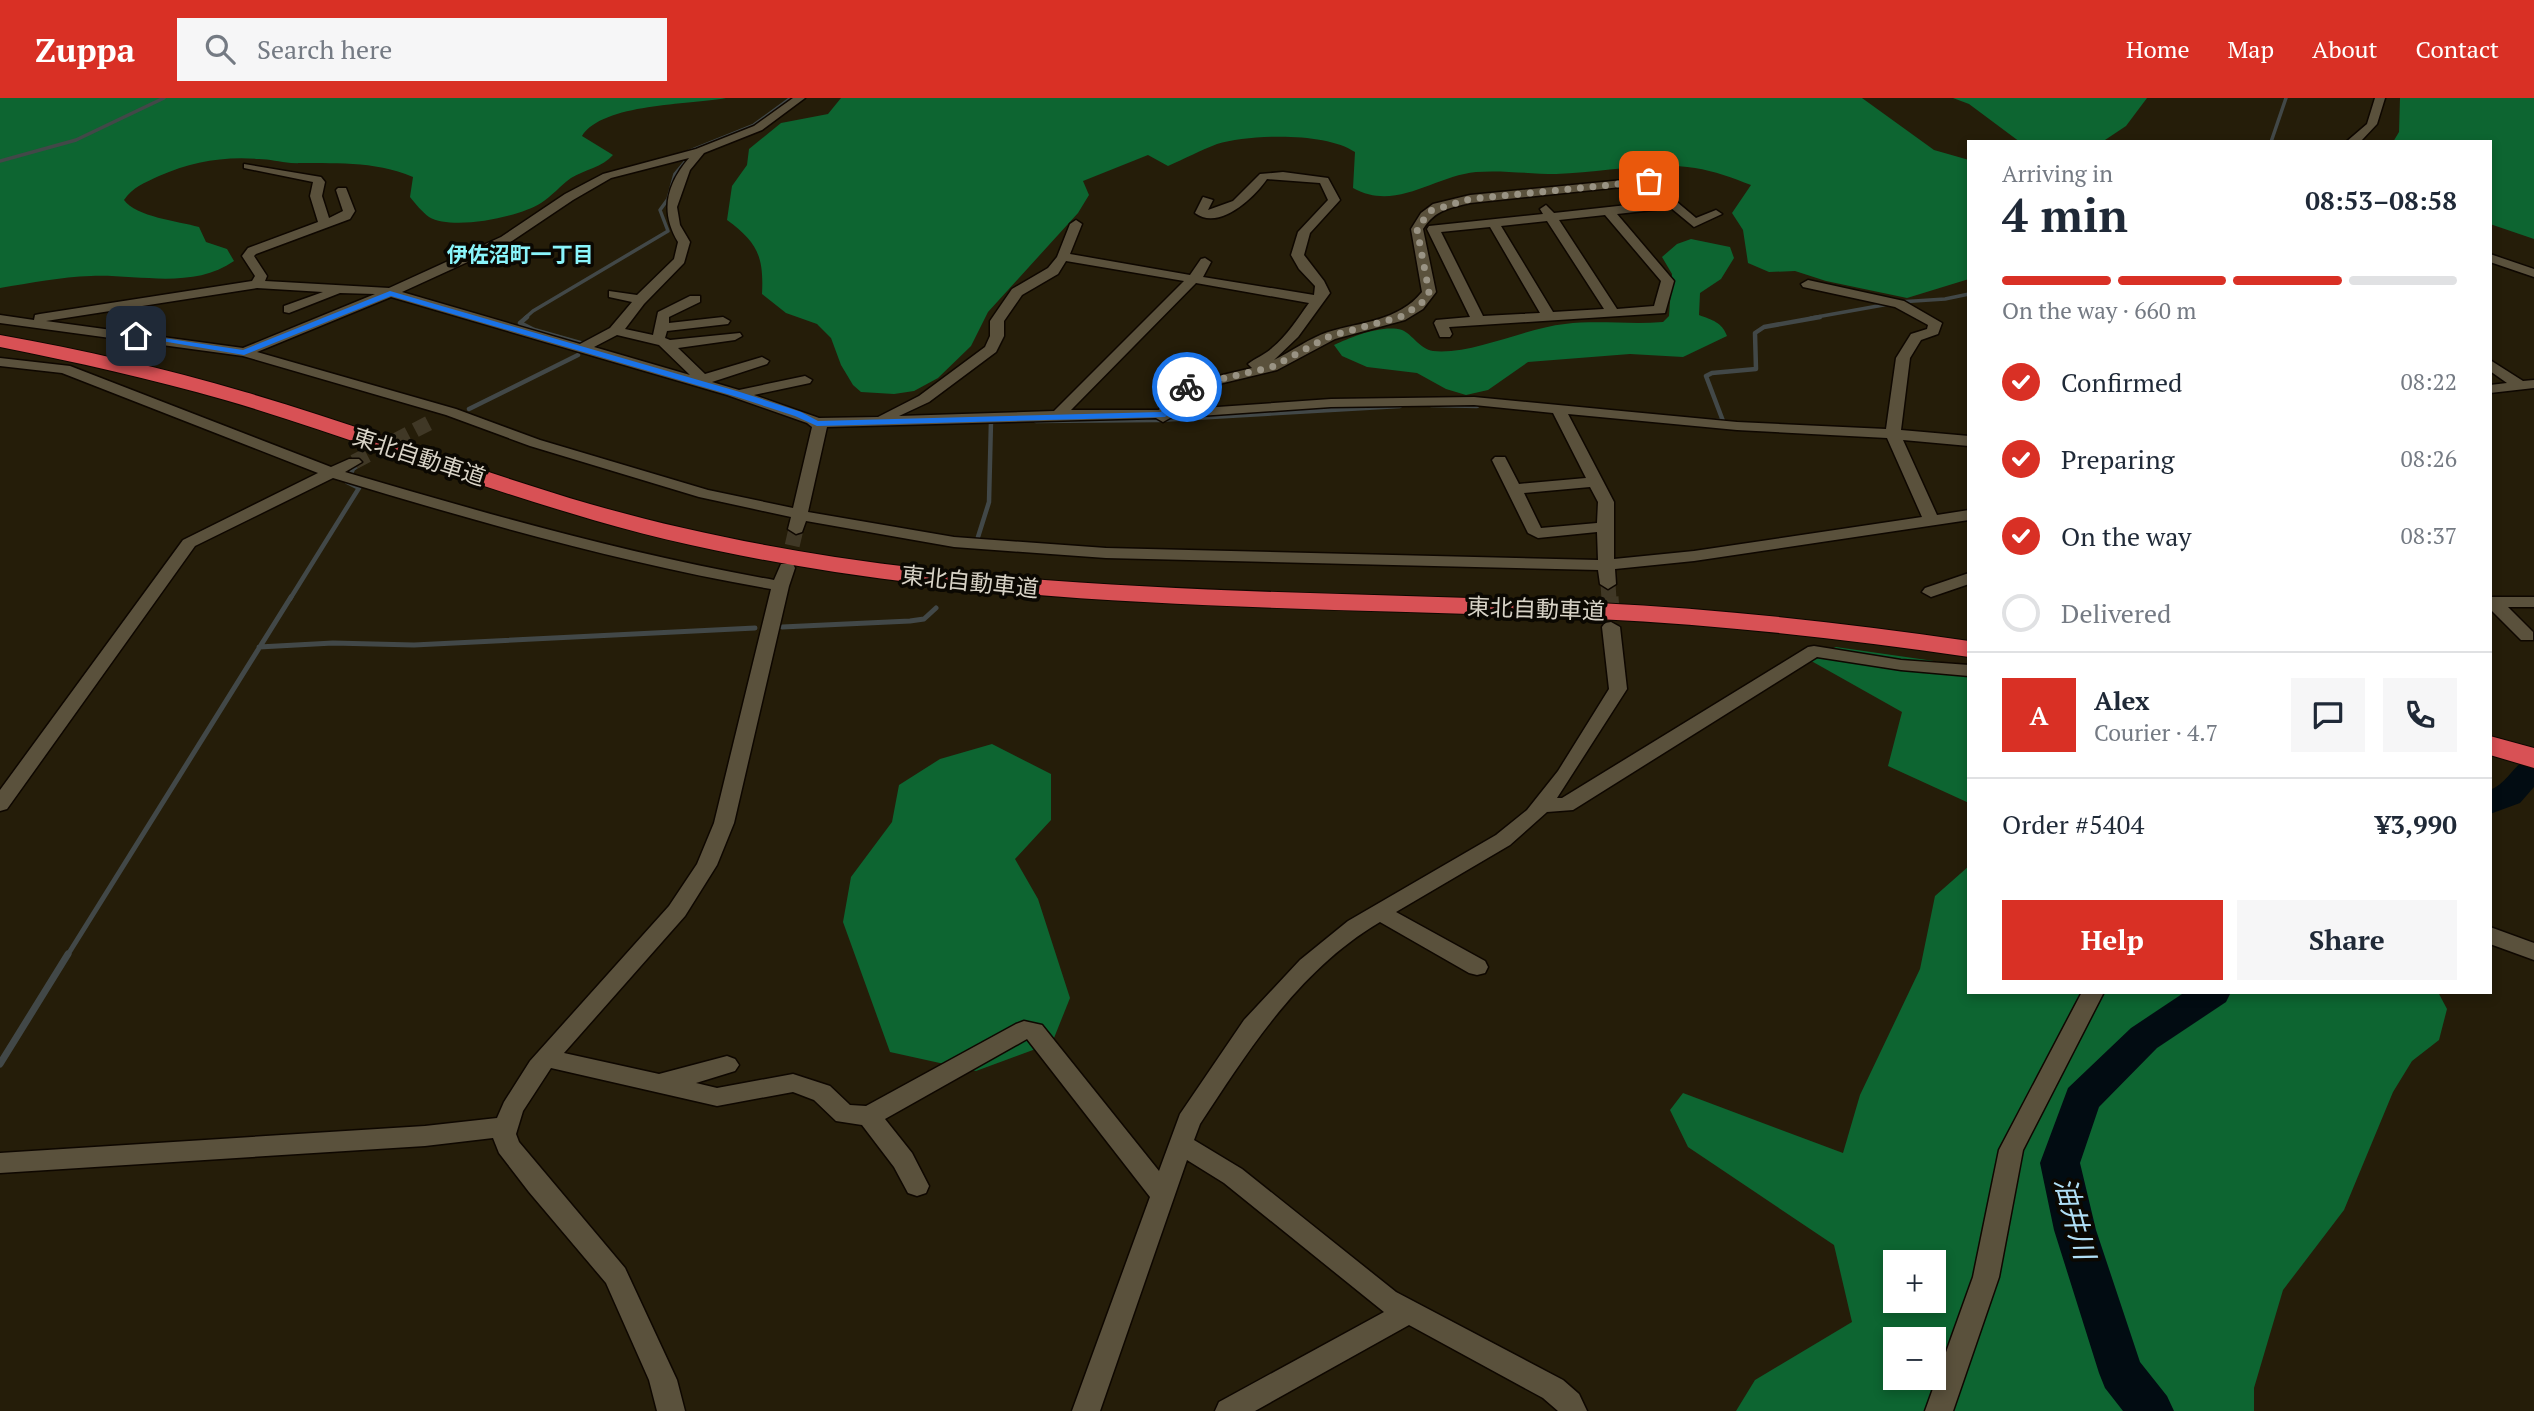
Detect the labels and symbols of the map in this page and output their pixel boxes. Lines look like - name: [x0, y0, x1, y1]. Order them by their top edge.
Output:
- pin: [1619, 151, 1679, 211]
- district label: 伊佐沼町一丁目: [447, 240, 594, 268]
- pin: [106, 306, 166, 366]
- courier: [1152, 352, 1222, 422]
- street label: 東北自動車道: [349, 420, 490, 493]
- street label: 東北自動車道: [900, 559, 1040, 604]
- street label: 東北自動車道: [1467, 591, 1606, 626]
- water label: 油井川: [2047, 1173, 2105, 1266]

